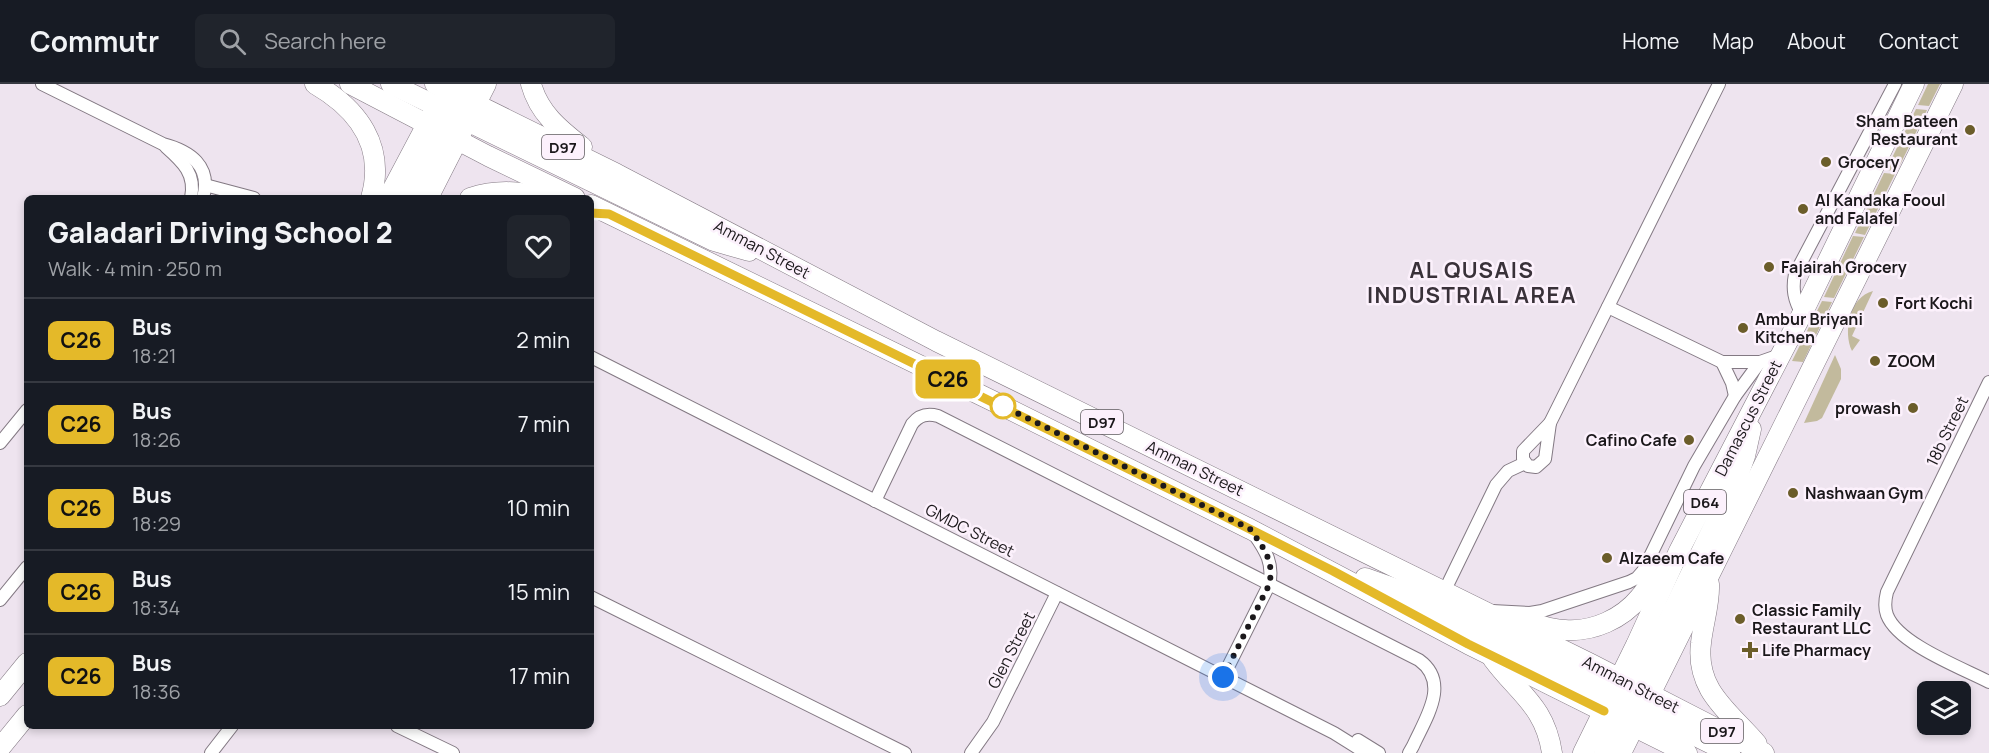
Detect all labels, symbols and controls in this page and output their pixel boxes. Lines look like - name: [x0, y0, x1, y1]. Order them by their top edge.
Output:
- search box: [195, 14, 615, 68]
- text: Commutr: [30, 22, 159, 60]
- icon: search: [216, 25, 249, 58]
- text: Search here: [264, 26, 386, 56]
- text: Home: [1622, 27, 1679, 55]
- text: Map: [1712, 27, 1754, 55]
- text: About: [1787, 27, 1846, 55]
- text: Contact: [1879, 27, 1959, 55]
- place label: Sham Bateen Restaurant: [1856, 110, 1958, 150]
- marker: Sham Bateen Restaurant: [1963, 123, 1977, 137]
- road number: D97: [542, 135, 584, 159]
- place label: Grocery: [1838, 151, 1900, 173]
- marker: Grocery: [1819, 155, 1833, 169]
- place label: Al Kandaka Fooul and Falafel: [1815, 189, 1945, 229]
- marker: Al Kandaka Fooul and Falafel: [1796, 202, 1810, 216]
- text: Galadari Driving School 2: [48, 213, 393, 251]
- street label: Amman Street: [710, 214, 814, 284]
- button: heart: [507, 215, 570, 278]
- text: Walk · 4 min · 250 m: [48, 255, 222, 282]
- district label: AL QUSAIS INDUSTRIAL AREA: [1367, 255, 1577, 310]
- place label: Fajairah Grocery: [1781, 256, 1907, 278]
- marker: Fajairah Grocery: [1762, 260, 1776, 274]
- place label: Fort Kochi: [1895, 292, 1973, 314]
- marker: Fort Kochi: [1876, 296, 1890, 310]
- place label: Ambur Briyani Kitchen: [1755, 308, 1863, 348]
- text: Bus: [132, 312, 172, 342]
- marker: Ambur Briyani Kitchen: [1736, 321, 1750, 335]
- text: 2 min: [516, 325, 570, 355]
- text: C26: [60, 326, 102, 354]
- text: 18:21: [132, 342, 177, 369]
- place label: ZOOM: [1887, 350, 1935, 372]
- marker: ZOOM: [1868, 354, 1882, 368]
- street label: Damascus Street: [1709, 356, 1787, 480]
- line badge: C26: [914, 360, 982, 398]
- text: C26: [927, 365, 969, 393]
- street label: 18b Street: [1921, 392, 1973, 470]
- unlabelled marker: [990, 393, 1016, 419]
- text: Bus: [132, 396, 172, 426]
- place label: prowash: [1835, 397, 1901, 419]
- marker: prowash: [1906, 401, 1920, 415]
- text: 7 min: [518, 409, 570, 439]
- text: C26: [60, 410, 102, 438]
- road number: D97: [1081, 410, 1123, 434]
- text: 18:26: [132, 426, 181, 453]
- place label: Cafino Cafe: [1586, 429, 1677, 451]
- marker: Cafino Cafe: [1682, 433, 1696, 447]
- street label: Amman Street: [1143, 435, 1247, 501]
- text: Bus: [132, 480, 172, 510]
- place label: Nashwaan Gym: [1805, 482, 1923, 504]
- marker: Nashwaan Gym: [1786, 486, 1800, 500]
- road number: D64: [1684, 490, 1726, 514]
- text: 10 min: [507, 493, 570, 523]
- text: C26: [60, 494, 102, 522]
- street label: GMDC Street: [922, 498, 1018, 562]
- text: 18:29: [132, 510, 181, 537]
- place label: Alzaeem Cafe: [1619, 547, 1725, 569]
- marker: Alzaeem Cafe: [1600, 551, 1614, 565]
- text: Bus: [132, 564, 172, 594]
- text: 15 min: [507, 577, 570, 607]
- text: C26: [60, 578, 102, 606]
- text: 18:34: [132, 594, 180, 621]
- place label: Classic Family Restaurant LLC: [1752, 599, 1872, 639]
- street label: Glen Street: [982, 608, 1040, 692]
- marker: Classic Family Restaurant LLC: [1733, 612, 1747, 626]
- place label: Life Pharmacy: [1762, 639, 1871, 661]
- marker: Life Pharmacy: [1743, 643, 1757, 657]
- text: Bus: [132, 648, 172, 678]
- street label: Amman Street: [1579, 650, 1683, 718]
- text: 17 min: [509, 661, 570, 691]
- text: C26: [60, 662, 102, 690]
- your location: [1208, 662, 1238, 692]
- text: 18:36: [132, 678, 181, 705]
- map controls: [1917, 681, 1971, 735]
- button: layers: [1917, 681, 1971, 735]
- road number: D97: [1701, 719, 1743, 743]

